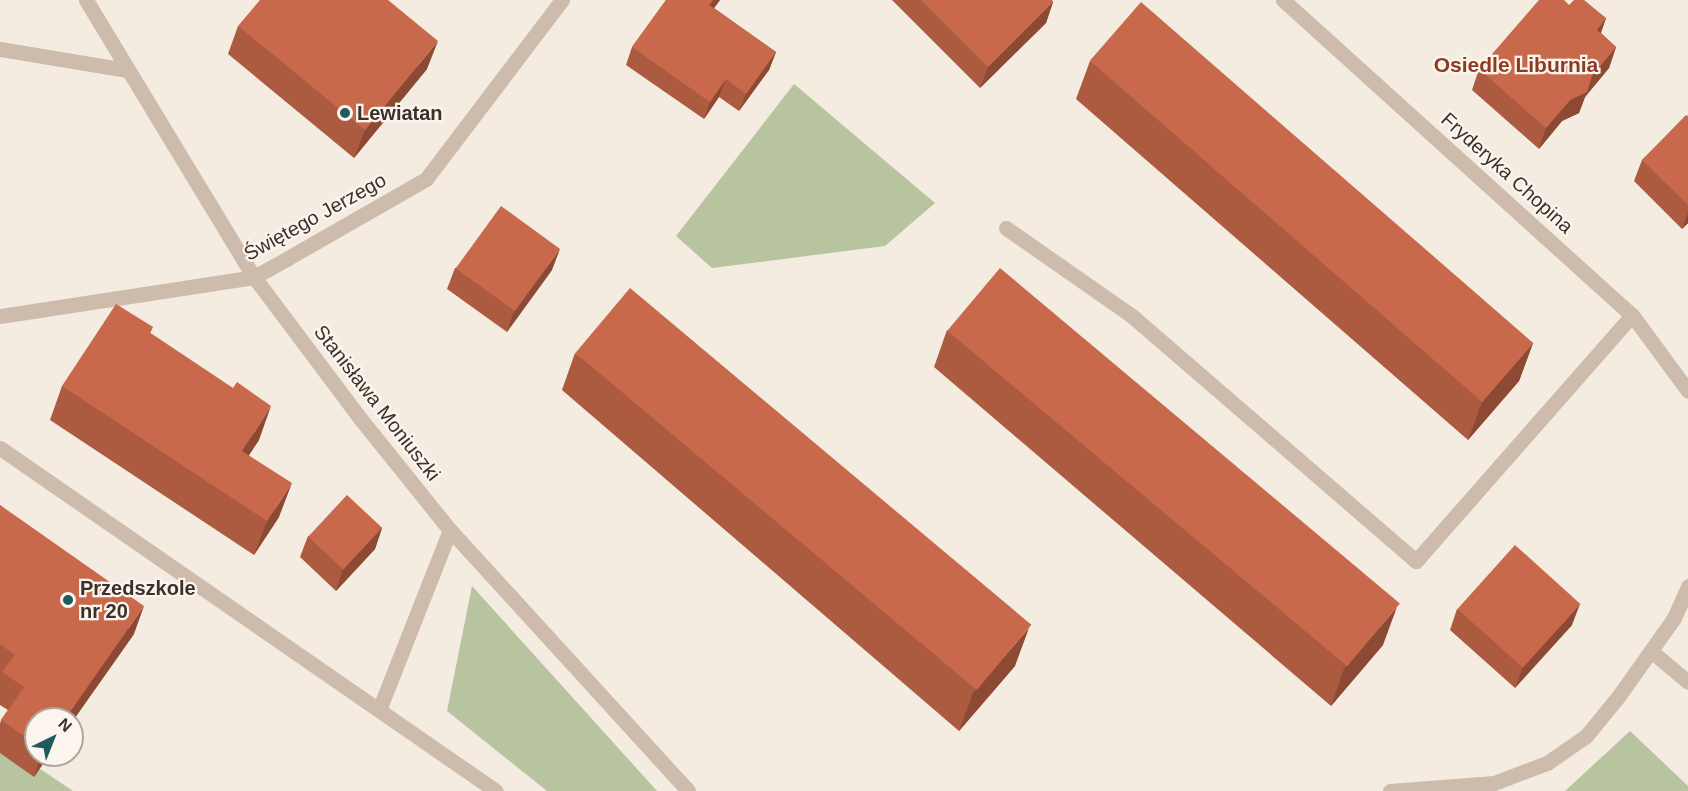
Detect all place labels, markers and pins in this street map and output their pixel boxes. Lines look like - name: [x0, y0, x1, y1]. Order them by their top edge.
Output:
- place label: Lewiatan: [357, 101, 443, 125]
- marker: Lewiatan: [338, 106, 352, 120]
- place label: Przedszkole nr 20: [80, 576, 196, 623]
- marker: Przedszkole nr 20: [61, 593, 75, 607]

